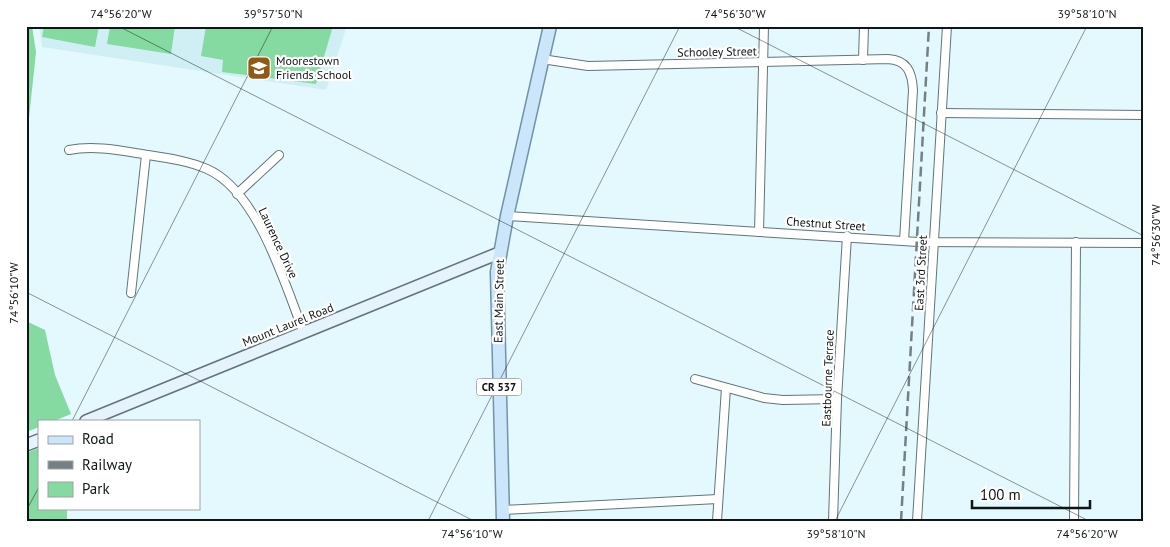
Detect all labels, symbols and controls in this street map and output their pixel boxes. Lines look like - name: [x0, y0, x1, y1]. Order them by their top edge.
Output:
- text: 74°56'20"W: [90, 6, 152, 21]
- text: 39°57'50"N: [243, 6, 303, 21]
- text: 74°56'30"W: [704, 6, 766, 21]
- text: 39°58'10"N: [1057, 6, 1117, 21]
- street label: Schooley Street: [677, 43, 757, 60]
- place label: Moorestown Friends School: [276, 53, 352, 82]
- school or university icon: Moorestown Friends School: [246, 55, 272, 81]
- text: 74°56'30"W: [1148, 204, 1163, 266]
- street label: Laurence Drive: [256, 205, 301, 281]
- street label: Chestnut Street: [786, 213, 866, 234]
- street label: East 3rd Street: [911, 235, 930, 311]
- street label: East Main Street: [490, 259, 507, 343]
- text: 74°56'10"W: [6, 262, 21, 324]
- street label: Mount Laurel Road: [240, 299, 336, 350]
- street label: Eastbourne Terrace: [818, 329, 837, 427]
- road number: CR 537: [476, 378, 522, 396]
- legend: [38, 420, 200, 510]
- text: Road: [82, 429, 114, 448]
- text: Railway: [82, 455, 132, 474]
- scale bar: [972, 477, 1090, 509]
- text: Park: [82, 479, 110, 498]
- text: 100 m: [980, 485, 1021, 504]
- text: 74°56'10"W: [441, 526, 503, 541]
- text: 39°58'10"N: [806, 526, 866, 541]
- text: 74°56'20"W: [1056, 526, 1118, 541]

